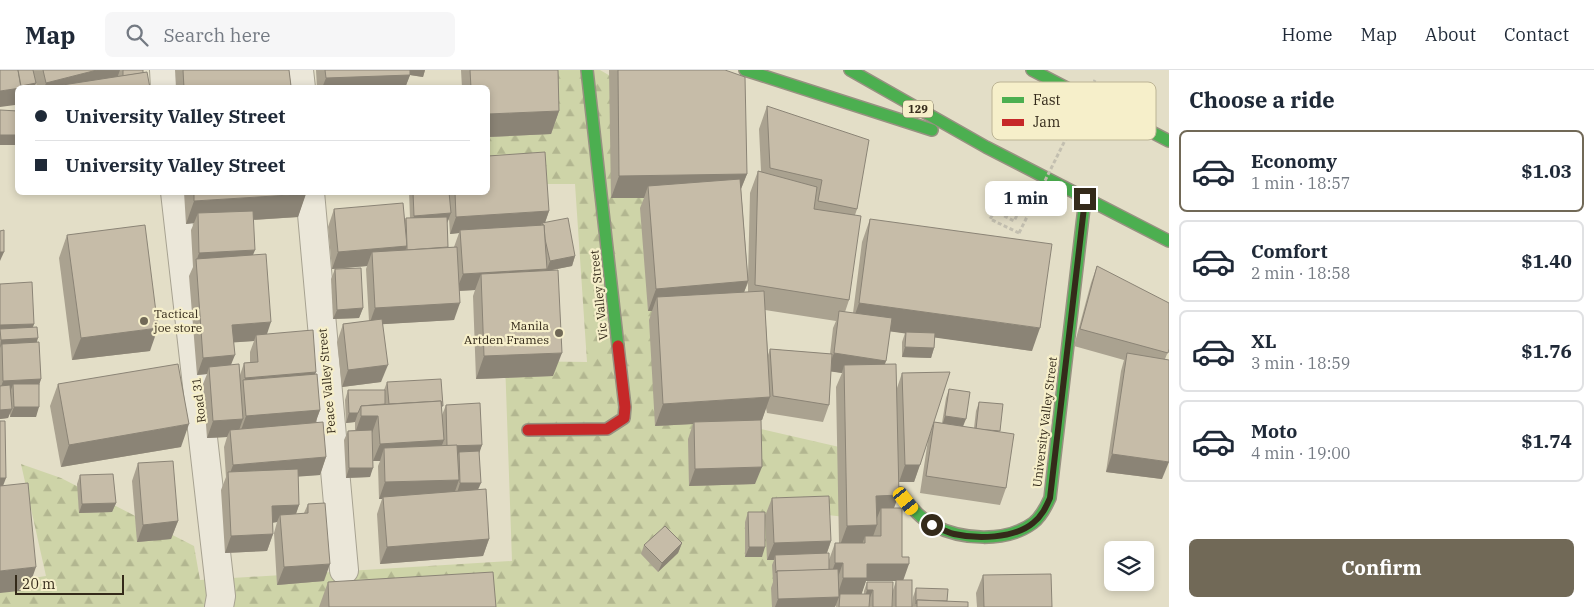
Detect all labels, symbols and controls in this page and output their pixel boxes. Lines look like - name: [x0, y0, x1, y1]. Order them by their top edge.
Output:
- search box: [105, 12, 455, 57]
- text: Map: [25, 19, 75, 51]
- icon: search: [123, 21, 151, 49]
- text: Search here: [163, 23, 270, 47]
- text: Home: [1281, 23, 1333, 46]
- text: Map: [1361, 23, 1397, 46]
- text: About: [1425, 23, 1476, 46]
- text: Contact: [1504, 23, 1569, 46]
- legend: [992, 82, 1156, 140]
- text: Choose a ride: [1189, 85, 1335, 114]
- text: Fast: [1033, 91, 1061, 109]
- road number: 129: [903, 100, 933, 118]
- text: University Valley Street: [65, 104, 285, 128]
- text: Jam: [1033, 113, 1060, 131]
- icon: car: [1191, 149, 1236, 194]
- text: Economy: [1251, 149, 1337, 173]
- text: University Valley Street: [65, 153, 285, 177]
- text: $1.03: [1521, 159, 1572, 183]
- text: 1 min · 18:57: [1251, 173, 1350, 193]
- callout: 1 min: [985, 182, 1068, 216]
- text: 1 min: [1004, 188, 1048, 208]
- route end: [1074, 188, 1096, 210]
- icon: car: [1191, 239, 1236, 284]
- text: Comfort: [1251, 239, 1328, 263]
- street label: Vic Valley Street: [586, 249, 611, 341]
- text: $1.40: [1521, 249, 1572, 273]
- text: 2 min · 18:58: [1251, 263, 1350, 283]
- place label: Tactical joe store: [153, 306, 202, 335]
- marker: Tactical joe store: [138, 315, 150, 327]
- place label: Manila Artden Frames: [464, 318, 549, 347]
- marker: Manila Artden Frames: [553, 327, 565, 339]
- street label: Peace Valley Street: [314, 328, 339, 434]
- icon: car: [1191, 329, 1236, 374]
- text: XL: [1251, 329, 1277, 353]
- text: $1.76: [1521, 339, 1572, 363]
- text: 3 min · 18:59: [1251, 353, 1350, 373]
- street label: University Valley Street: [1029, 356, 1060, 488]
- street label: Road 31: [188, 376, 209, 424]
- icon: car: [1191, 419, 1236, 464]
- text: Moto: [1251, 419, 1297, 443]
- text: $1.74: [1521, 429, 1572, 453]
- text: 4 min · 19:00: [1251, 443, 1350, 463]
- car: [890, 485, 921, 517]
- route start: [921, 514, 943, 536]
- button: Confirm: [1189, 539, 1574, 597]
- map controls: [1104, 541, 1154, 591]
- button: layers: [1104, 541, 1154, 591]
- scale bar: [15, 572, 124, 595]
- text: 20 m: [22, 575, 55, 593]

